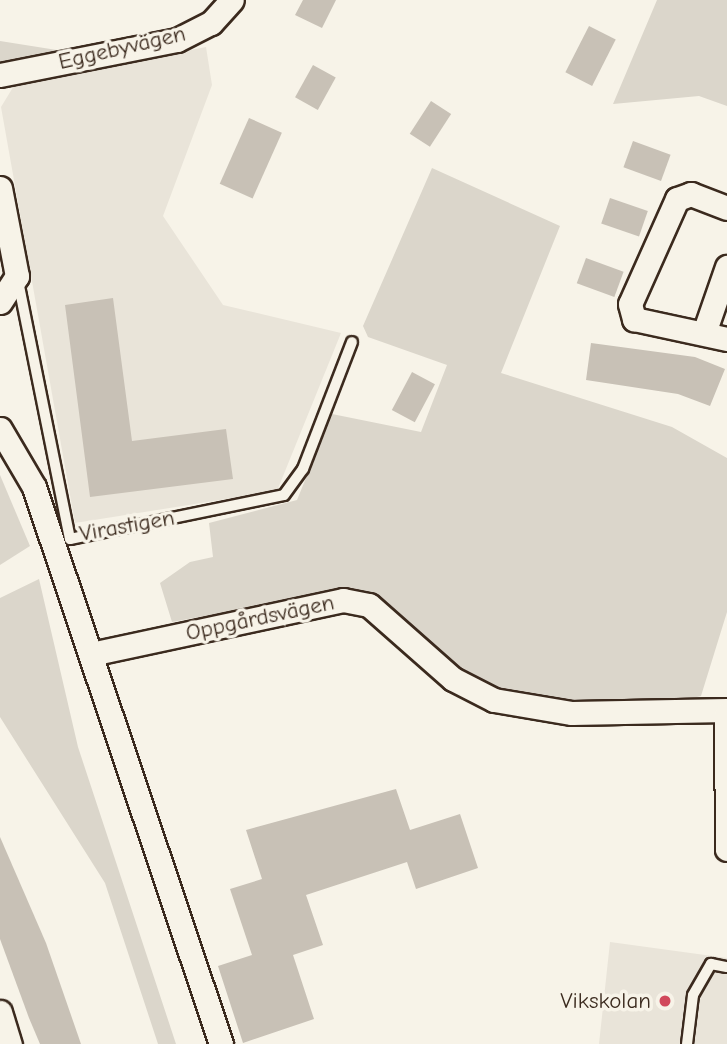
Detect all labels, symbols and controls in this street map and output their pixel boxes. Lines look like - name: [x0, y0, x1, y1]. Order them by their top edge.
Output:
- street label: Eggebyvägen: [56, 20, 188, 76]
- street label: Virastigen: [77, 504, 177, 548]
- street label: Oppgårdsvägen: [183, 589, 337, 647]
- place label: Vikskolan: [560, 987, 651, 1015]
- marker: Vikskolan: [657, 993, 673, 1009]

